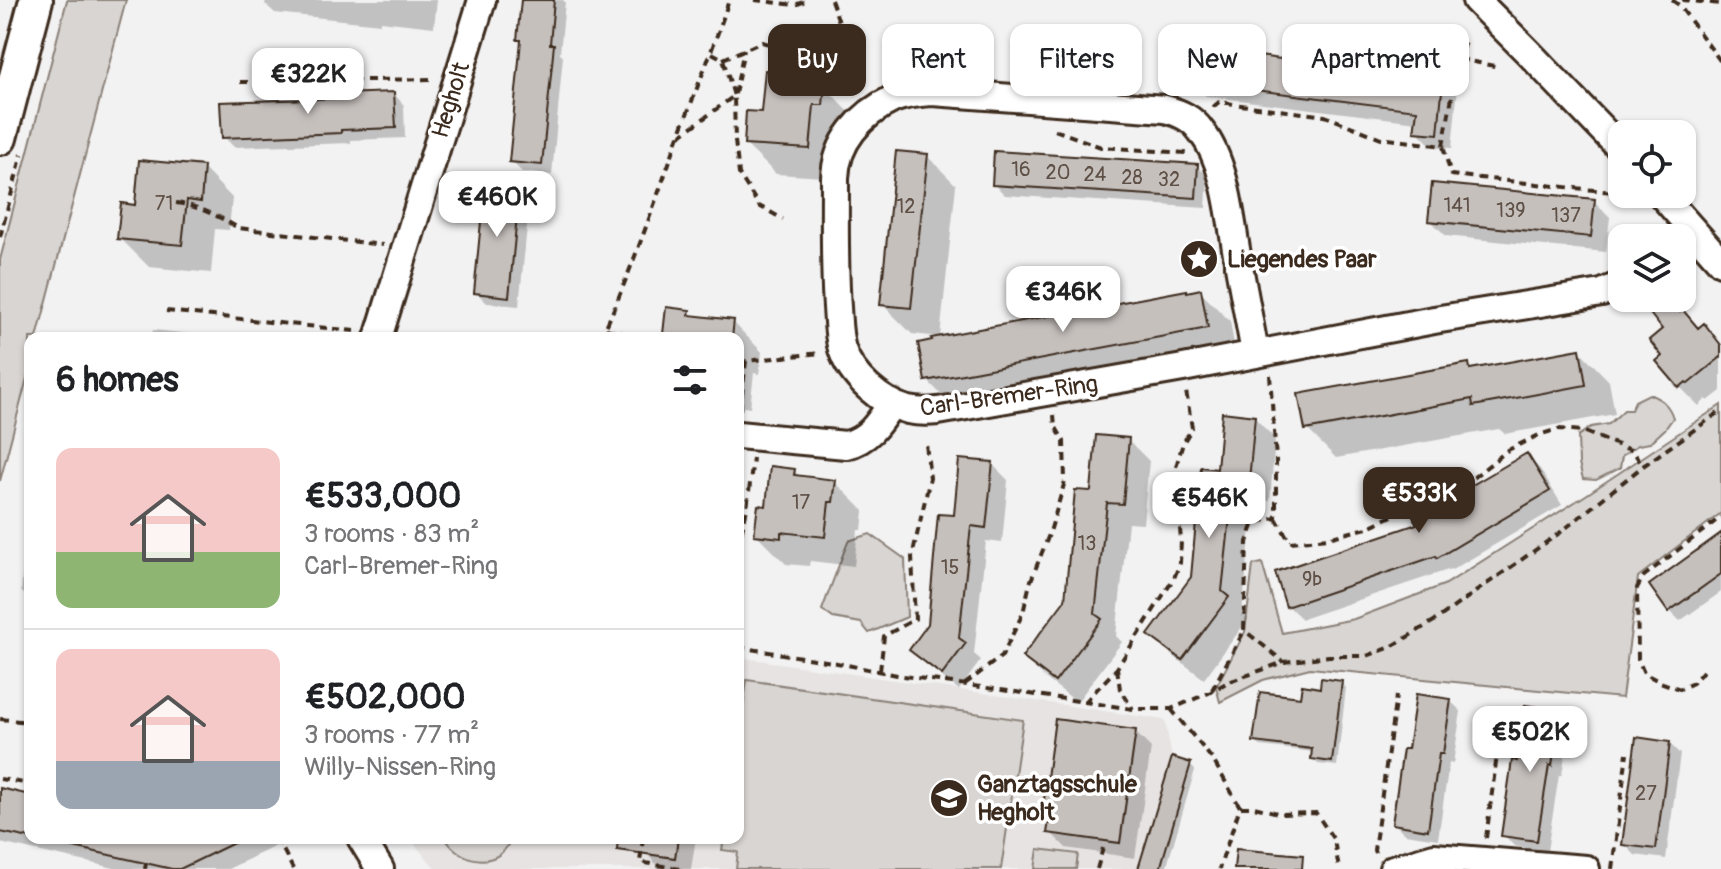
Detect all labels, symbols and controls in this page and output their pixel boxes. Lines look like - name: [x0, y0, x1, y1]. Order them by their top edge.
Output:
- chip: Buy: [768, 24, 866, 96]
- chip: Rent: [882, 24, 994, 96]
- chip: Filters: [1010, 24, 1142, 96]
- chip: New: [1158, 24, 1266, 96]
- chip: Apartment: [1282, 24, 1469, 96]
- pin: €322K: [252, 48, 364, 116]
- text: €322K: [270, 58, 346, 90]
- street label: Hegholt: [426, 58, 476, 141]
- map controls: [1608, 120, 1696, 312]
- button: locate: [1608, 120, 1696, 208]
- house number: 16: [1011, 157, 1031, 182]
- house number: 20: [1046, 160, 1070, 185]
- house number: 24: [1084, 162, 1107, 187]
- house number: 28: [1121, 165, 1143, 190]
- house number: 32: [1158, 167, 1180, 192]
- pin: €460K: [441, 171, 553, 239]
- text: €460K: [457, 181, 537, 213]
- house number: 71: [155, 191, 173, 216]
- house number: 141: [1443, 193, 1471, 218]
- house number: 12: [897, 194, 916, 219]
- house number: 139: [1496, 198, 1526, 223]
- house number: 137: [1551, 203, 1581, 228]
- button: layers: [1608, 224, 1696, 312]
- place icon: Liegendes Paar: [1178, 238, 1220, 280]
- place label: Liegendes Paar: [1227, 245, 1377, 274]
- pin: €346K: [1007, 266, 1119, 334]
- text: €346K: [1024, 276, 1102, 308]
- icon: filters: [668, 358, 712, 402]
- text: 6 homes: [56, 359, 179, 402]
- street label: Carl-Bremer-Ring: [918, 369, 1100, 423]
- pin: €533K: [1363, 467, 1475, 535]
- pin: €546K: [1153, 472, 1265, 540]
- text: €533,000: [304, 475, 461, 518]
- text: €533K: [1381, 477, 1457, 509]
- icon: home: [120, 480, 216, 576]
- text: €546K: [1170, 482, 1248, 514]
- house number: 17: [792, 490, 811, 515]
- text: 3 rooms · 83 m²: [304, 518, 479, 550]
- house number: 13: [1078, 531, 1096, 556]
- text: Carl-Bremer-Ring: [304, 550, 498, 582]
- house number: 15: [941, 555, 959, 580]
- house number: 9b: [1302, 567, 1322, 592]
- text: €502,000: [304, 676, 465, 719]
- icon: home: [120, 681, 216, 777]
- pin: €502K: [1474, 706, 1586, 774]
- text: €502K: [1490, 716, 1570, 748]
- text: 3 rooms · 77 m²: [304, 719, 479, 751]
- text: Willy-Nissen-Ring: [304, 751, 496, 783]
- place label: Ganztagsschule Hegholt: [977, 770, 1138, 827]
- school or university icon: Ganztagsschule Hegholt: [928, 777, 970, 819]
- house number: 27: [1635, 781, 1657, 806]

